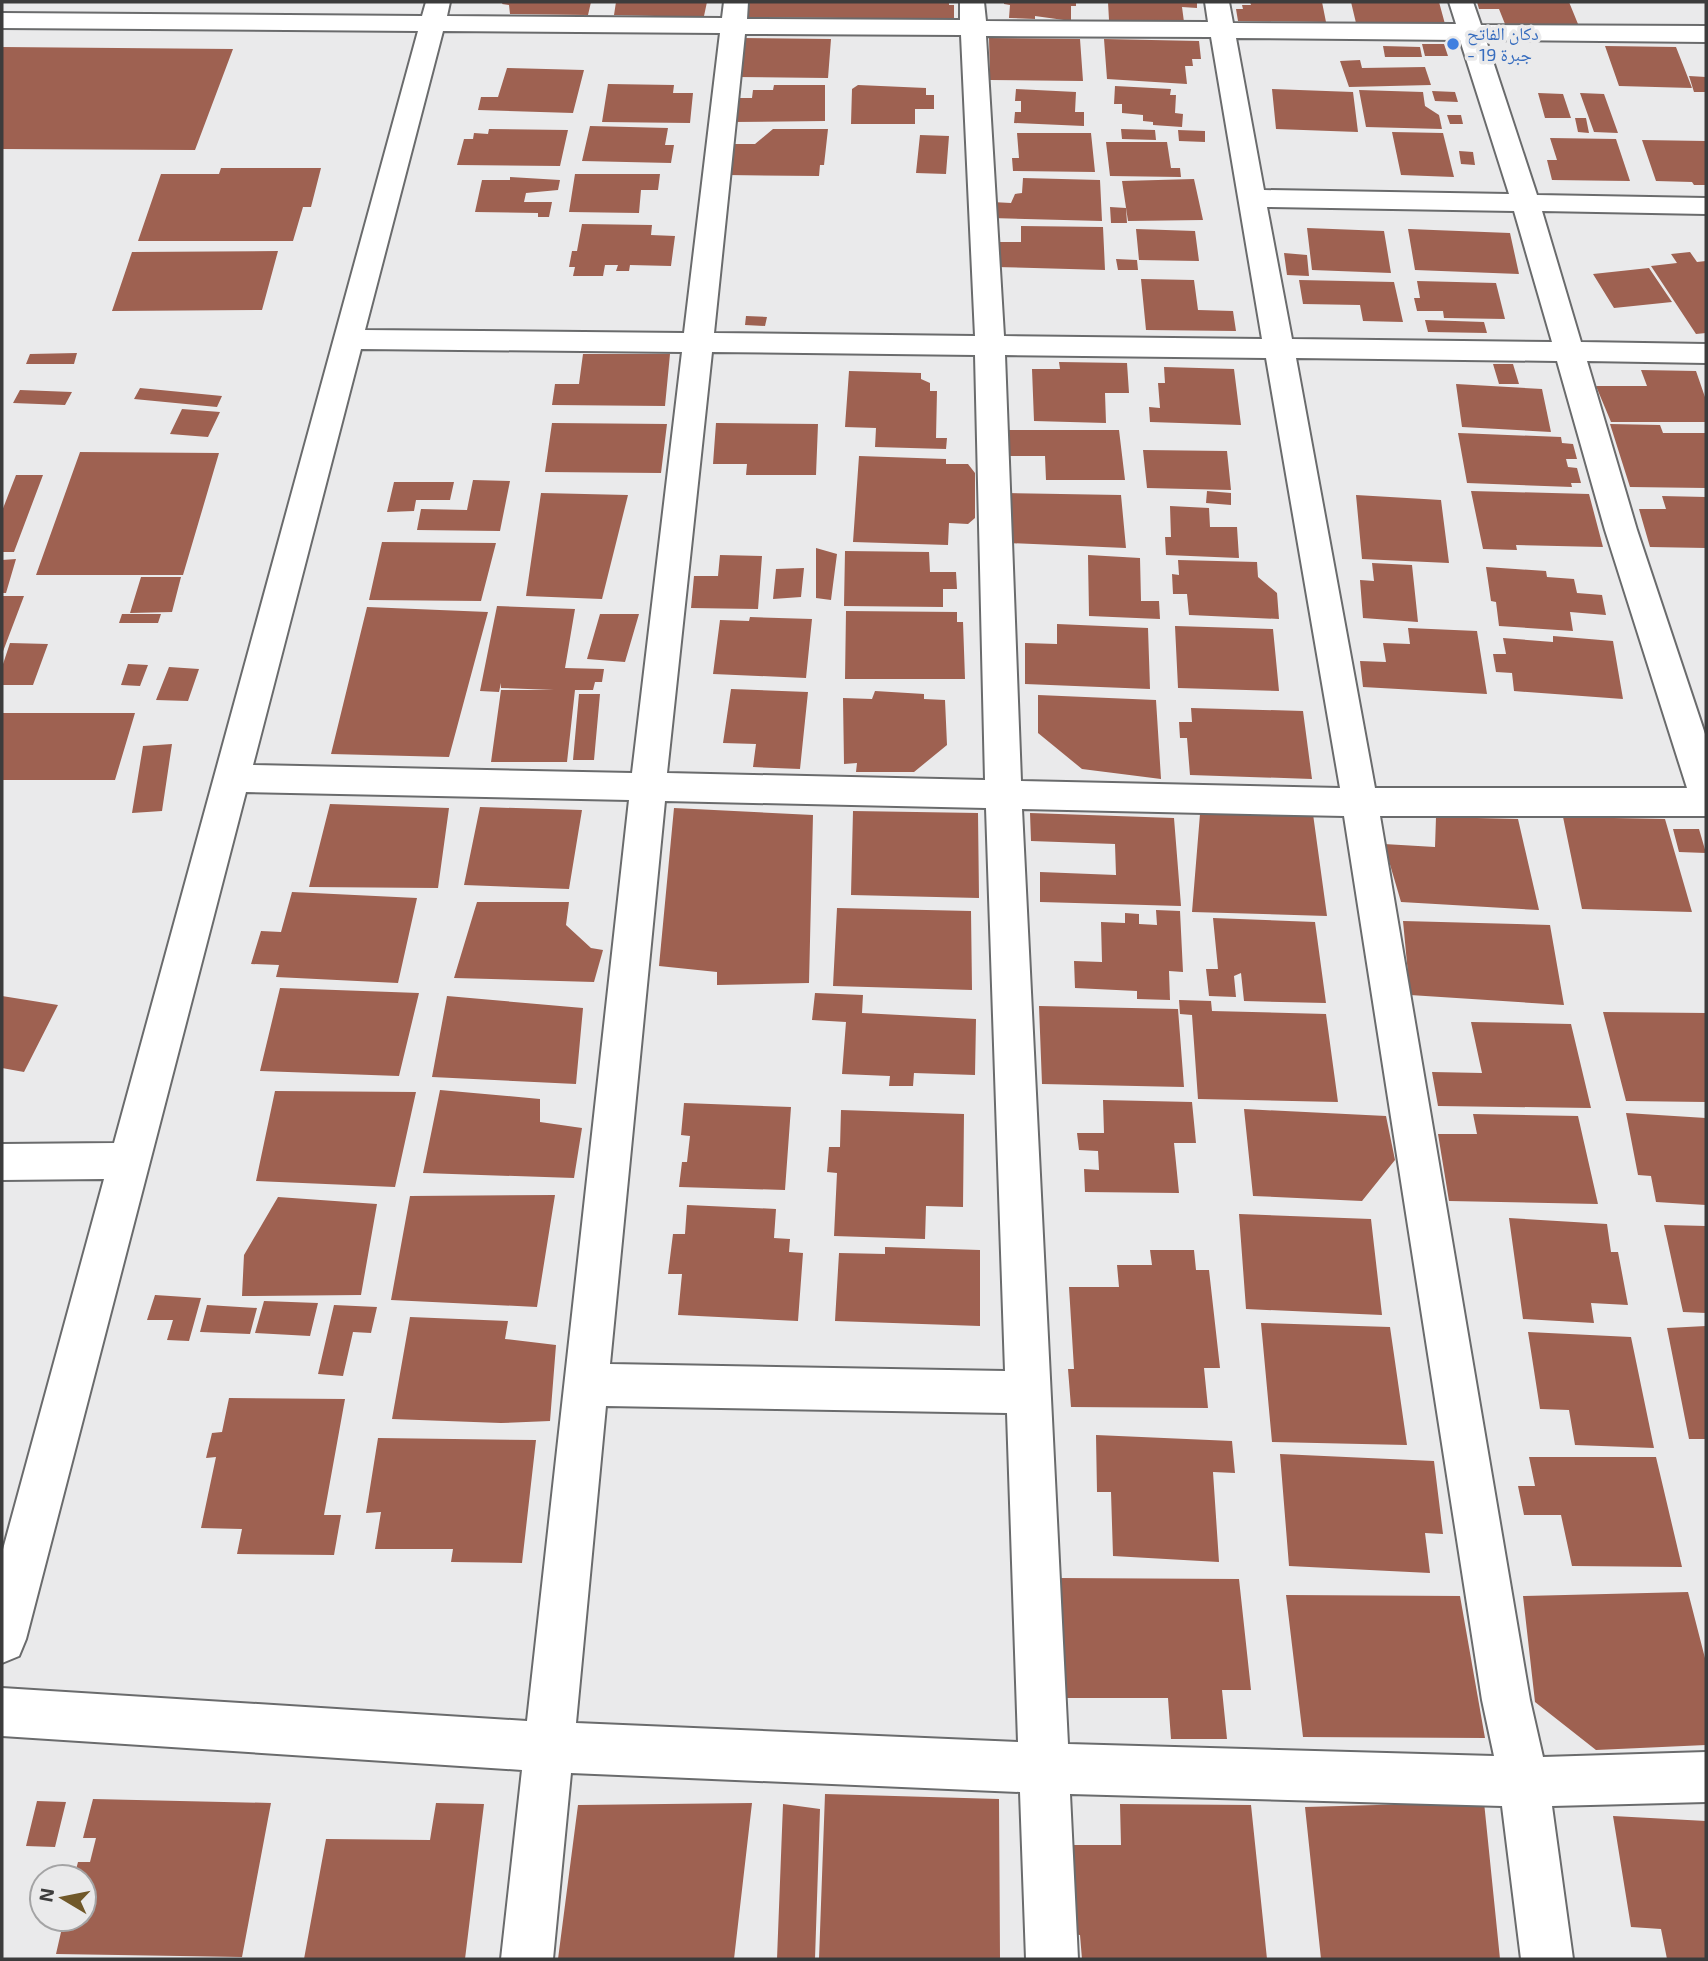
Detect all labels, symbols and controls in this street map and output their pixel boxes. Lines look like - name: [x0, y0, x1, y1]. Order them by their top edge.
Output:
- place label: دكان الفاتح - جبرة 19: [1467, 22, 1539, 66]
- marker: دكان الفاتح - جبرة 19: [1445, 36, 1461, 52]
- north arrow: [28, 1863, 98, 1933]
- text: N: [33, 1886, 58, 1904]

